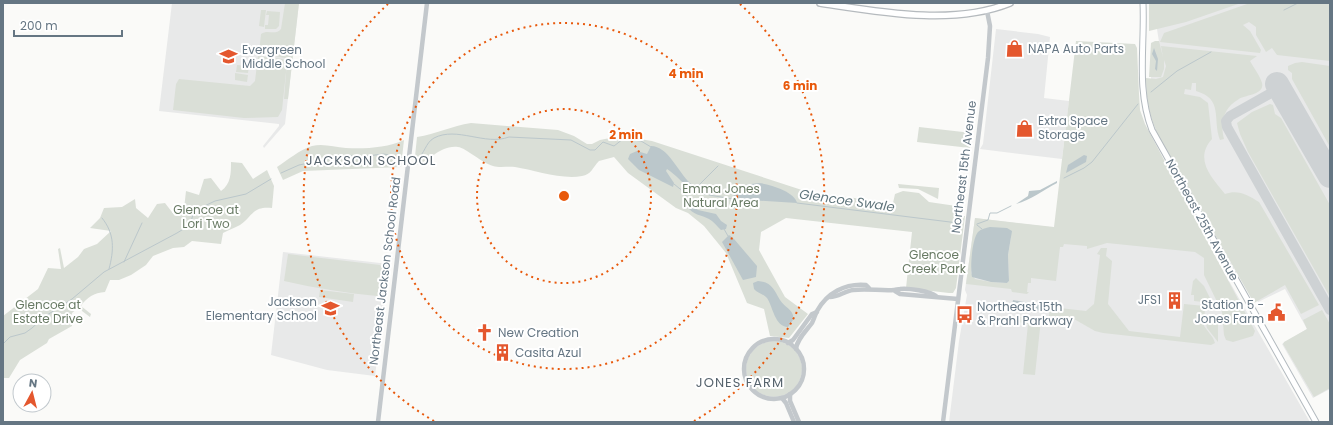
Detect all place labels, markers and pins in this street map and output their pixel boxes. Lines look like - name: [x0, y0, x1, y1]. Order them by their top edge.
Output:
- shop icon: NAPA Auto Parts: [1005, 39, 1025, 59]
- place label: NAPA Auto Parts: [1028, 40, 1124, 57]
- place label: Evergreen Middle School: [242, 41, 325, 72]
- school or university icon: Evergreen Middle School: [219, 47, 239, 67]
- place label: Extra Space Storage: [1038, 112, 1108, 143]
- shop icon: Extra Space Storage: [1015, 118, 1035, 138]
- centre of rings: [557, 189, 571, 203]
- building icon: JFS1: [1164, 290, 1184, 310]
- place label: JFS1: [1138, 291, 1161, 308]
- place label: Jackson Elementary School: [206, 293, 317, 324]
- place label: Station 5 - Jones Farm: [1194, 296, 1264, 327]
- place label: Northeast 15th & Prahl Parkway: [977, 298, 1073, 329]
- school or university icon: Jackson Elementary School: [320, 299, 340, 319]
- public building icon: Station 5 - Jones Farm: [1267, 302, 1287, 322]
- bus stop icon: Northeast 15th & Prahl Parkway: [954, 304, 974, 324]
- church icon: New Creation: [475, 323, 495, 343]
- place label: New Creation: [498, 324, 579, 341]
- building icon: Casita Azul: [492, 343, 512, 363]
- place label: Casita Azul: [515, 344, 582, 361]

